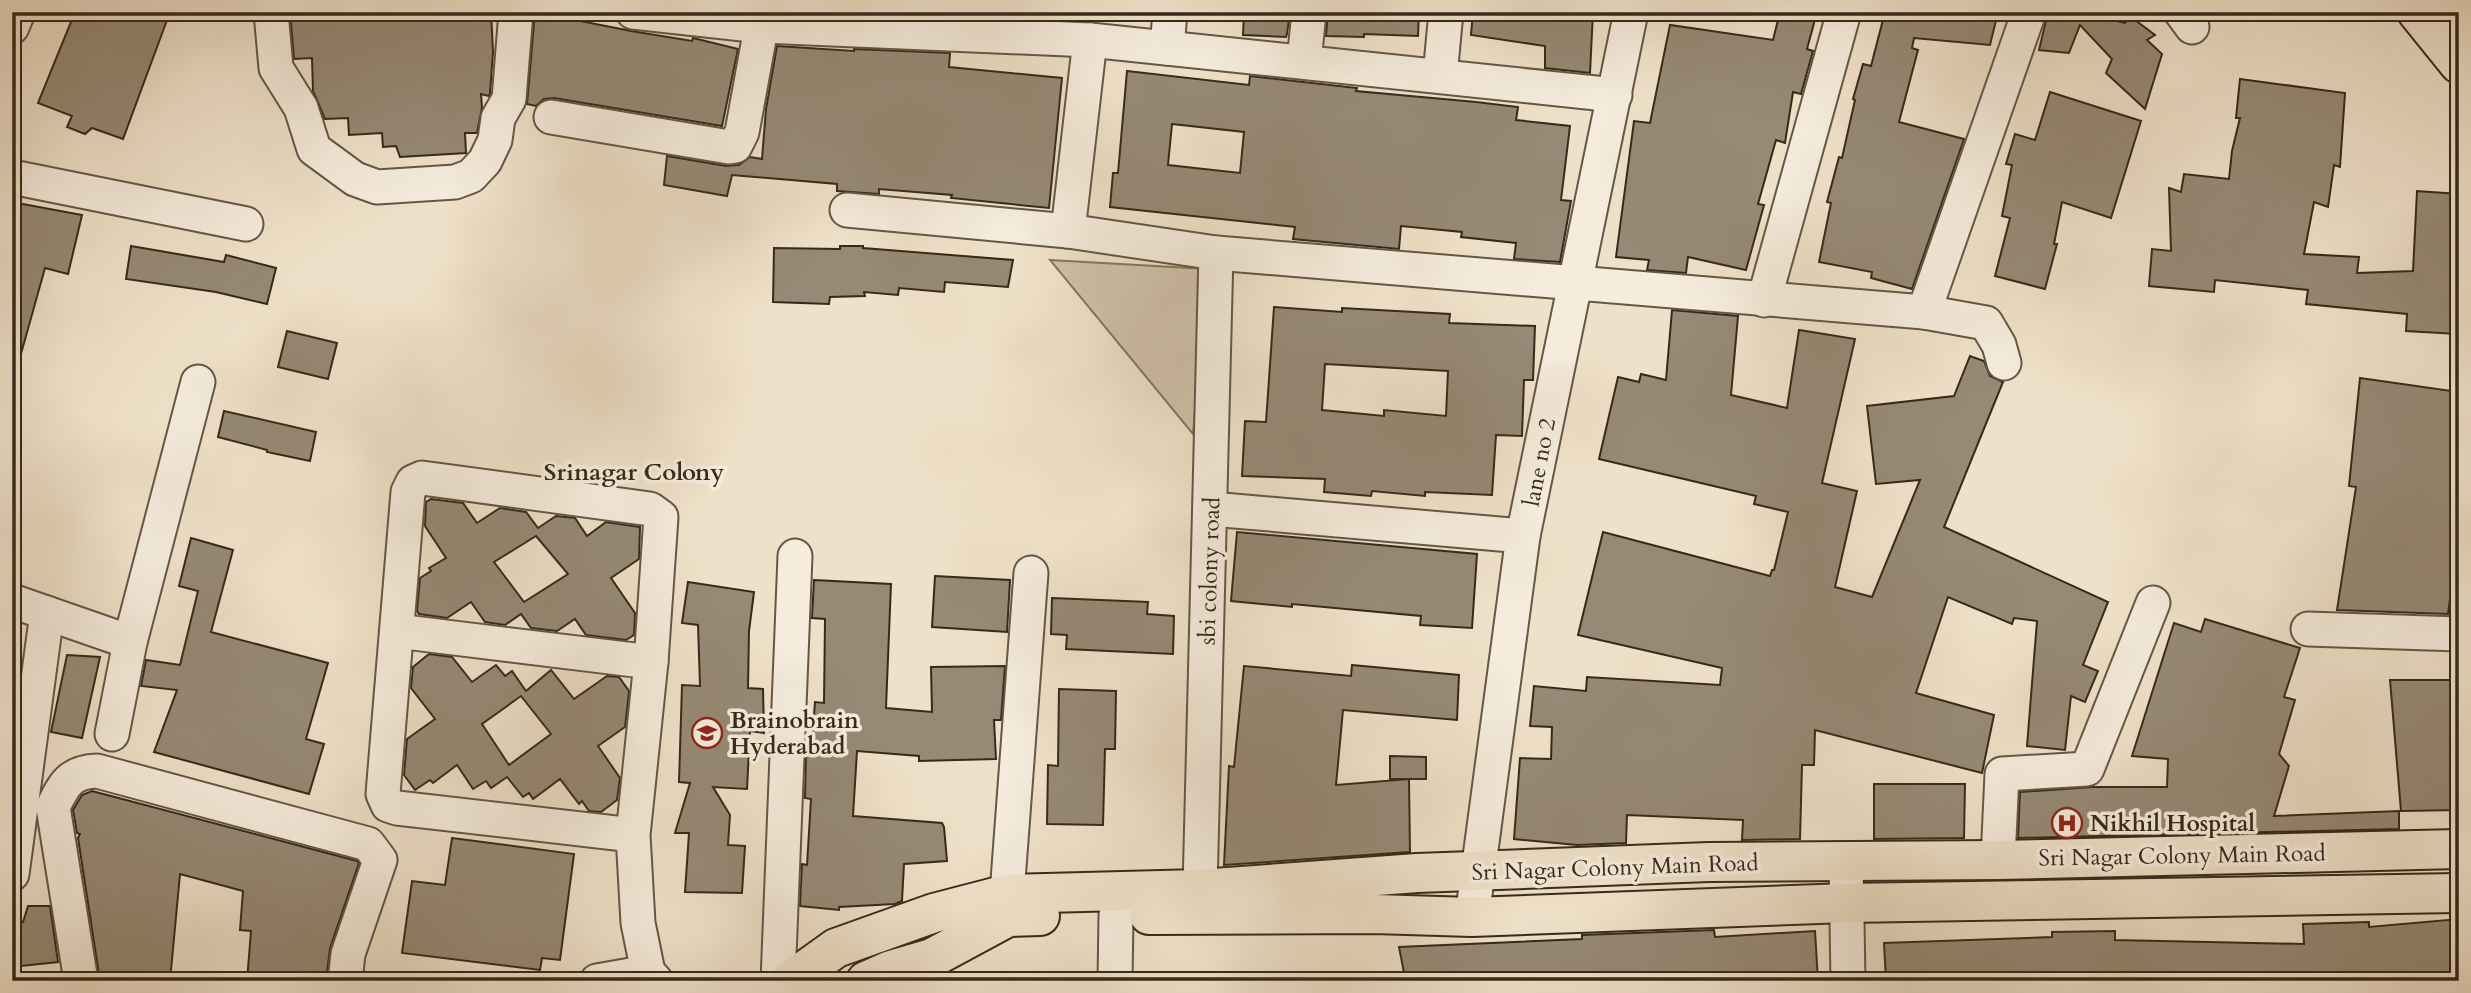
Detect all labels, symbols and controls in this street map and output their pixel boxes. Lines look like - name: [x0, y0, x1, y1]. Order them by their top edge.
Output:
- street label: lane no 2: [1516, 415, 1563, 509]
- district label: Srinagar Colony: [544, 456, 724, 489]
- street label: sbi colony road: [1191, 496, 1228, 646]
- place label: Brainobrain Hyderabad: [730, 705, 859, 762]
- school or university icon: Brainobrain Hyderabad: [690, 716, 724, 750]
- hospital icon: Nikhil Hospital: [2050, 806, 2084, 840]
- place label: Nikhil Hospital: [2090, 808, 2255, 839]
- street label: Sri Nagar Colony Main Road: [2038, 837, 2327, 874]
- street label: Sri Nagar Colony Main Road: [1471, 847, 1760, 888]

